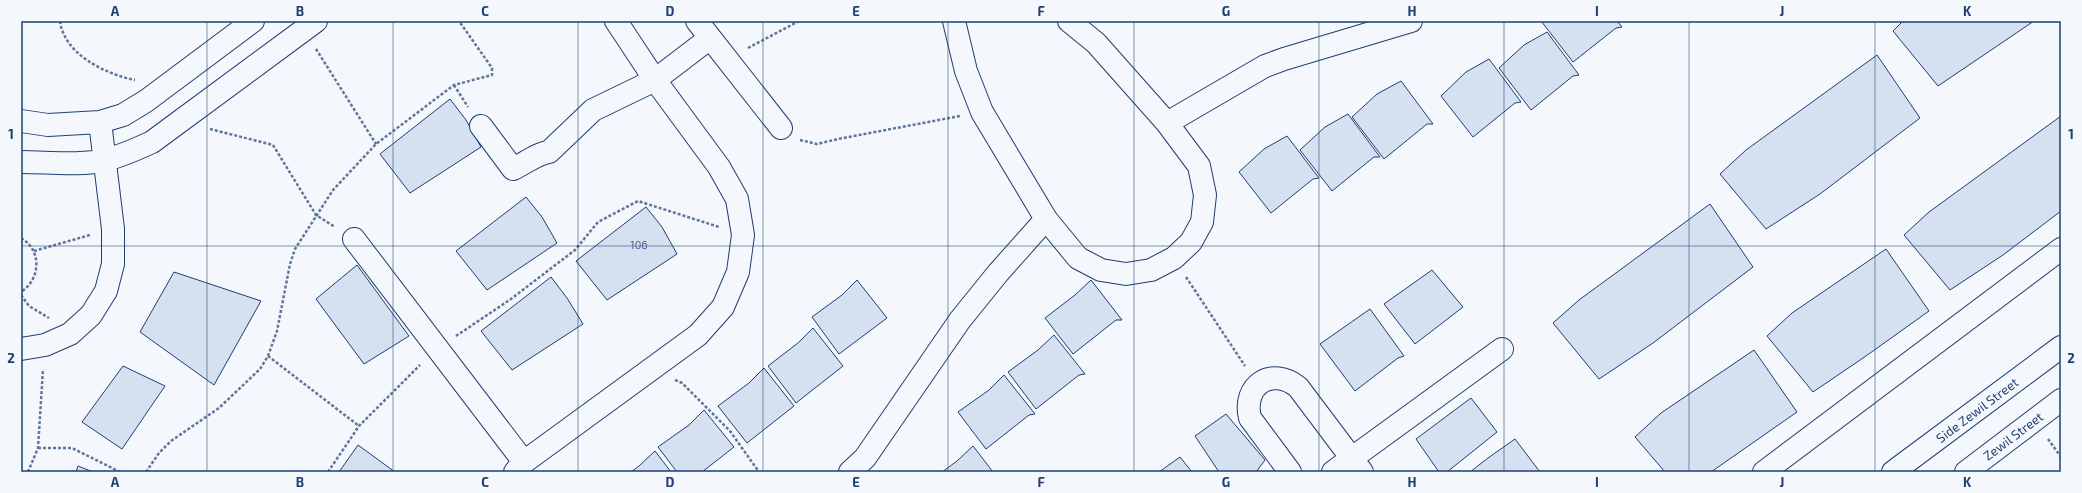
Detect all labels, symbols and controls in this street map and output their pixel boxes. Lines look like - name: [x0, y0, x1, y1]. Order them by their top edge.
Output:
- text: A: [111, 3, 120, 19]
- text: B: [296, 3, 304, 19]
- text: C: [481, 3, 489, 19]
- text: D: [666, 3, 675, 19]
- text: E: [852, 3, 860, 19]
- text: F: [1037, 3, 1045, 19]
- text: G: [1222, 3, 1230, 19]
- text: H: [1408, 3, 1417, 19]
- text: I: [1595, 3, 1599, 19]
- text: J: [1780, 3, 1784, 19]
- text: K: [1963, 3, 1972, 19]
- text: 1: [8, 126, 14, 142]
- text: 1: [2068, 126, 2074, 142]
- house number: 106: [630, 238, 648, 251]
- text: 2: [7, 350, 15, 366]
- text: 2: [2067, 350, 2075, 366]
- street label: Side Zewil Street: [1933, 374, 2021, 446]
- street label: Zewil Street: [1980, 408, 2046, 464]
- text: A: [111, 474, 120, 490]
- text: B: [296, 474, 304, 490]
- text: C: [481, 474, 489, 490]
- text: D: [666, 474, 675, 490]
- text: E: [852, 474, 860, 490]
- text: F: [1037, 474, 1045, 490]
- text: G: [1222, 474, 1230, 490]
- text: H: [1408, 474, 1417, 490]
- text: I: [1595, 474, 1599, 490]
- text: J: [1780, 474, 1784, 490]
- text: K: [1963, 474, 1972, 490]

